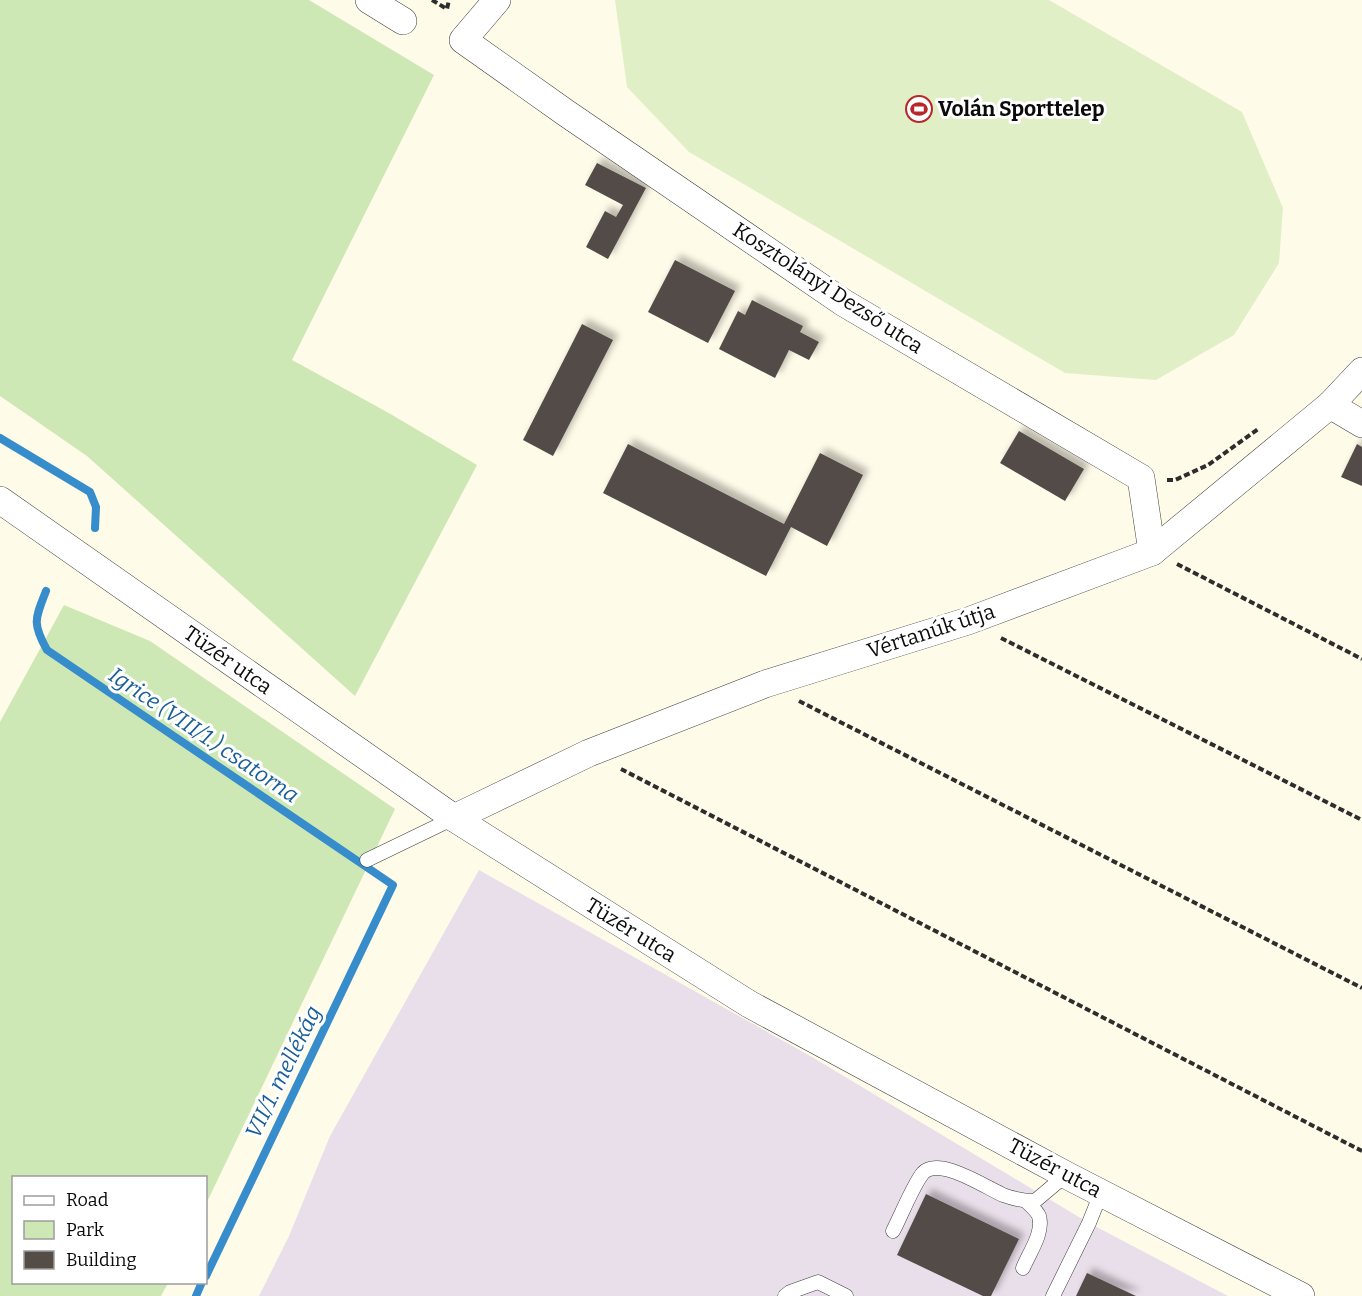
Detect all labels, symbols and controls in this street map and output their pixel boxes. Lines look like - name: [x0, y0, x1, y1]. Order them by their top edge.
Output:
- sports icon: Volán Sporttelep: [904, 94, 934, 124]
- place label: Volán Sporttelep: [938, 96, 1105, 122]
- street label: Kosztolányi Dezső utca: [728, 217, 929, 360]
- street label: Vértanúk útja: [864, 598, 999, 664]
- street label: Tüzér utca: [179, 620, 278, 700]
- water label: Igrice (VIII/1.) csatorna: [104, 661, 304, 809]
- street label: Tüzér utca: [581, 892, 682, 968]
- water label: VII/1. mellékág: [239, 1001, 327, 1143]
- street label: Tüzér utca: [1004, 1133, 1107, 1204]
- legend: [12, 1176, 207, 1284]
- text: Road: [66, 1189, 109, 1211]
- text: Park: [66, 1219, 105, 1241]
- text: Building: [66, 1249, 137, 1271]

